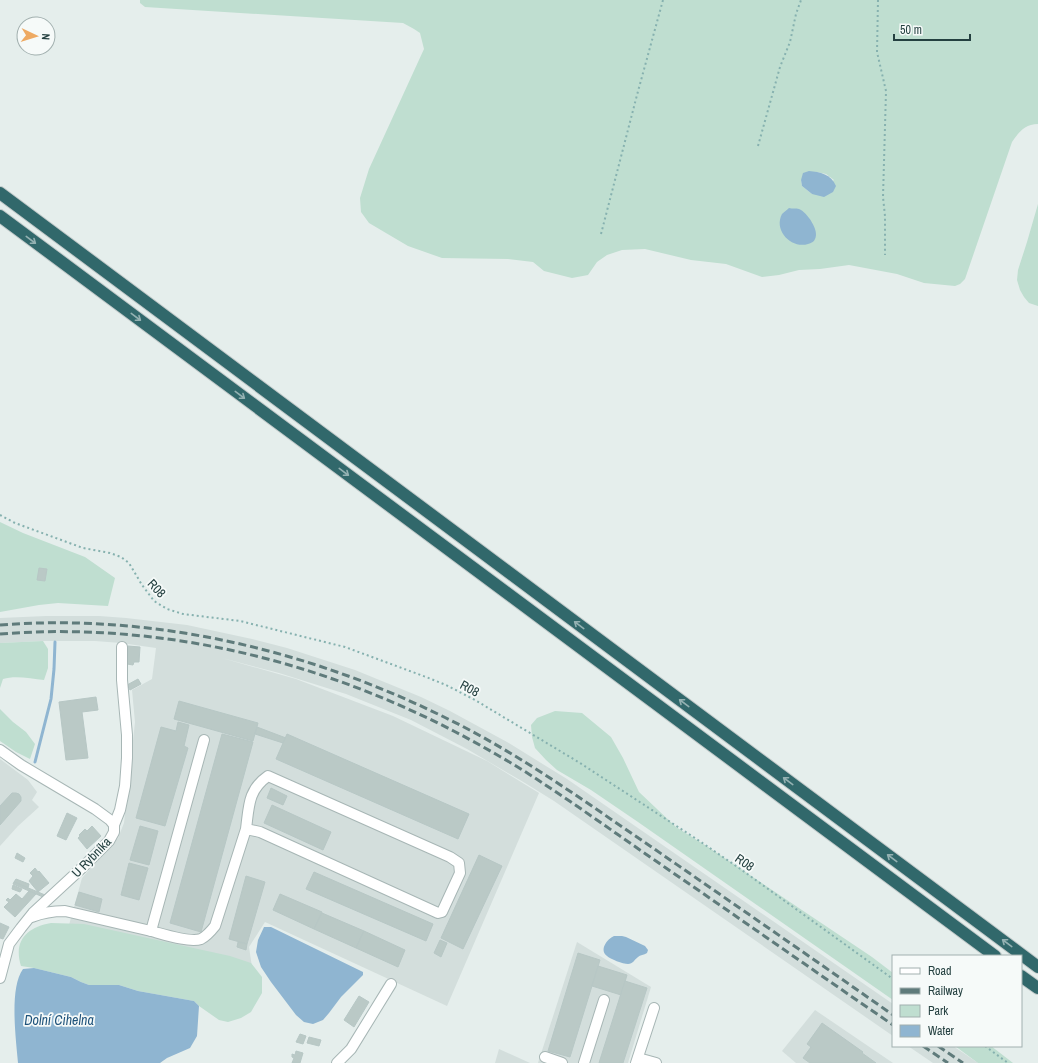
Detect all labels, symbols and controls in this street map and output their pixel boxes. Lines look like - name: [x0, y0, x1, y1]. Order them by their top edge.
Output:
- north arrow: [16, 16, 56, 56]
- scale bar: [894, 16, 970, 42]
- text: 50 m: [900, 22, 922, 38]
- text: N: [39, 33, 53, 40]
- one-way arrow: [26, 235, 37, 244]
- one-way arrow: [130, 313, 141, 321]
- one-way arrow: [234, 391, 245, 399]
- one-way arrow: [339, 468, 350, 476]
- street label: R08: [144, 575, 170, 601]
- one-way arrow: [574, 621, 585, 629]
- street label: R08: [457, 676, 482, 701]
- one-way arrow: [678, 699, 689, 707]
- one-way arrow: [782, 776, 793, 785]
- street label: U Rybníka: [68, 833, 115, 881]
- street label: R08: [732, 850, 758, 875]
- one-way arrow: [887, 854, 898, 862]
- one-way arrow: [1001, 939, 1012, 947]
- legend: [892, 955, 1022, 1047]
- text: Road: [928, 963, 952, 979]
- text: Railway: [928, 983, 963, 999]
- text: Park: [928, 1003, 948, 1019]
- water label: Dolní Cihelna: [24, 1011, 94, 1029]
- text: Water: [928, 1023, 955, 1039]

